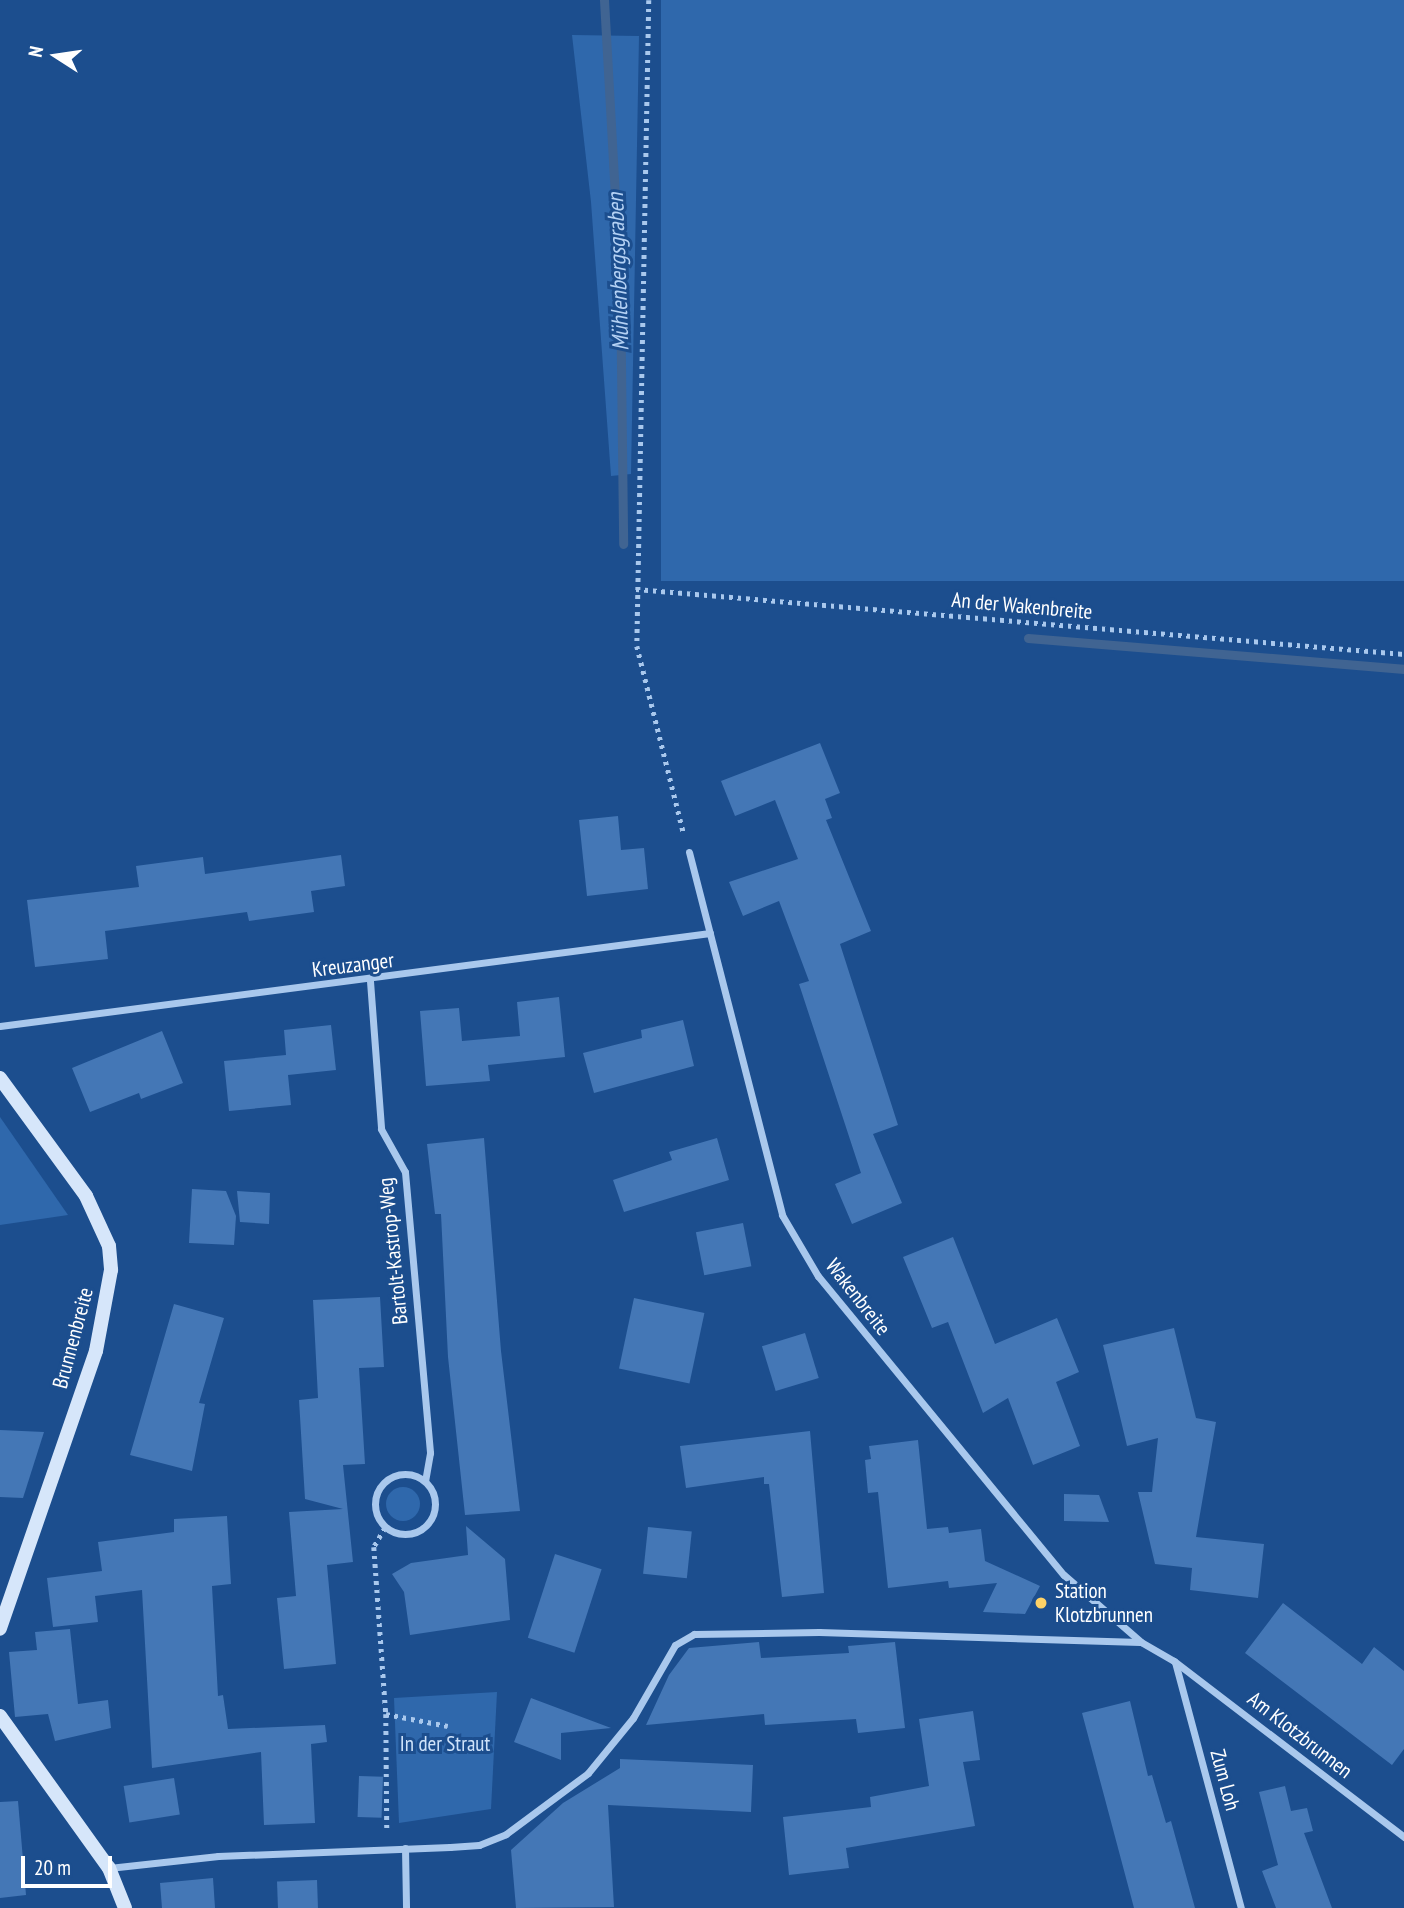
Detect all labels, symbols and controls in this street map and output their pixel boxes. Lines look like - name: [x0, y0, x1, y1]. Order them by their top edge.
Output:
- north arrow: [21, 21, 91, 91]
- text: N: [23, 44, 48, 59]
- water label: Mühlenbergsgraben: [601, 192, 635, 352]
- street label: An der Wakenbreite: [950, 587, 1094, 625]
- street label: Kreuzanger: [311, 947, 395, 983]
- street label: Bartolt-Kastrop-Weg: [373, 1176, 413, 1326]
- street label: Wakenbreite: [820, 1254, 896, 1340]
- street label: Brunnenbreite: [47, 1285, 99, 1391]
- place label: Station Klotzbrunnen: [1055, 1578, 1153, 1628]
- marker: Station Klotzbrunnen: [1033, 1595, 1049, 1611]
- street label: Am Klotzbrunnen: [1243, 1686, 1357, 1784]
- park label: In der Straut: [400, 1731, 490, 1757]
- street label: Zum Loh: [1205, 1747, 1245, 1813]
- scale bar: [24, 1842, 116, 1886]
- text: 20 m: [34, 1854, 71, 1881]

